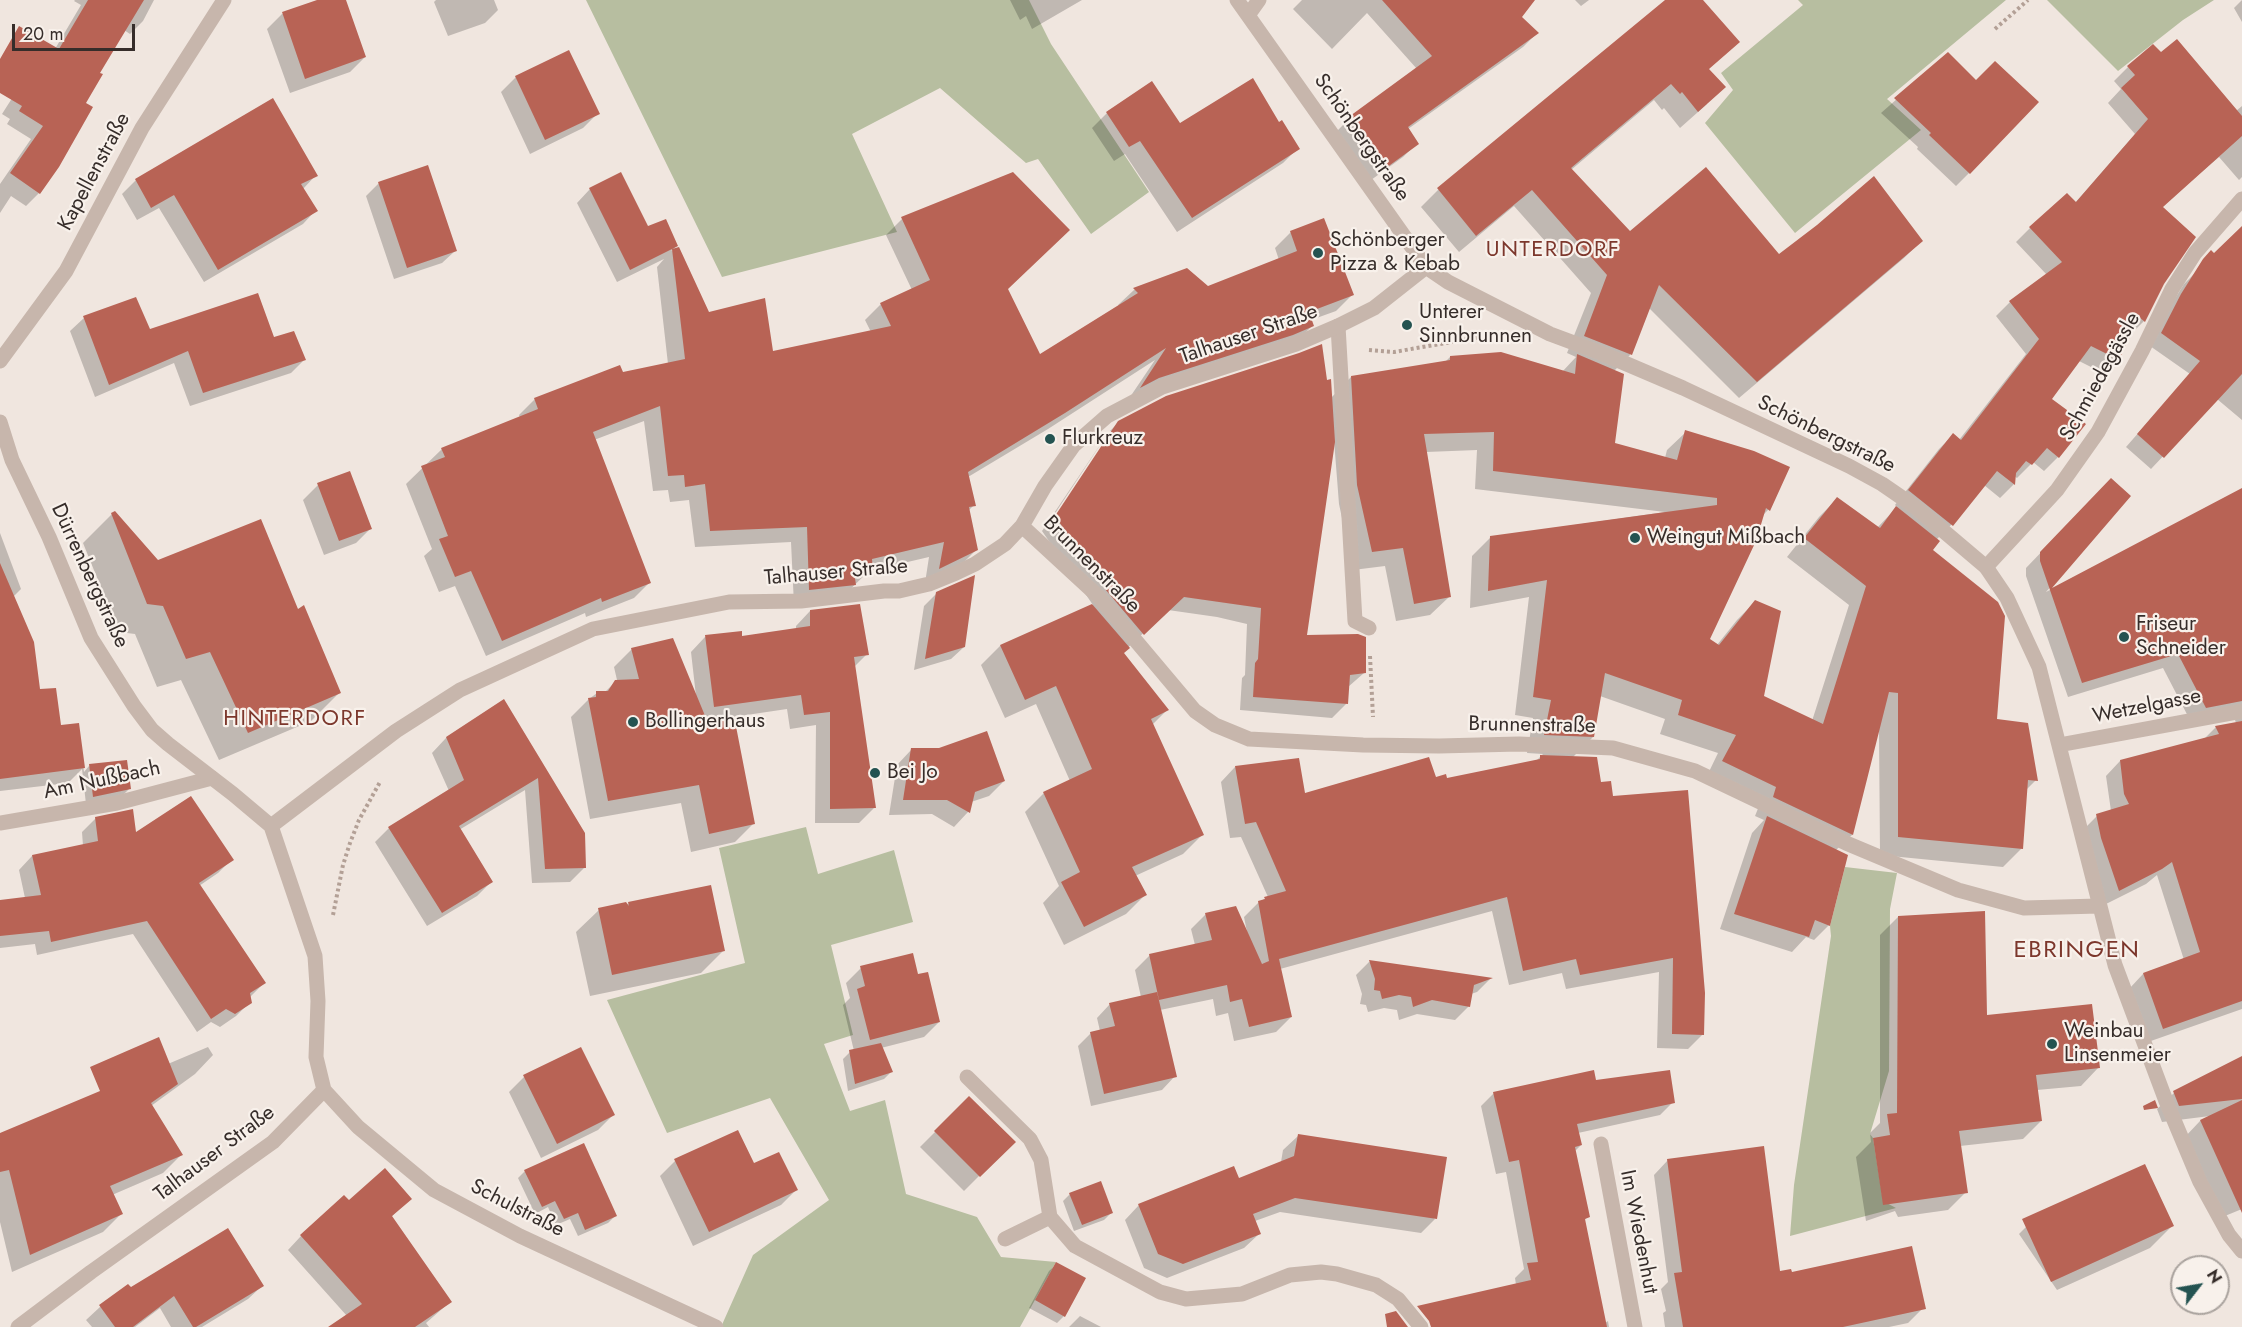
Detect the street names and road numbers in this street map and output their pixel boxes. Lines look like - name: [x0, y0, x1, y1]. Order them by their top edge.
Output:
- street label: Schönbergstraße: [1308, 69, 1414, 207]
- street label: Kapellenstraße: [53, 109, 137, 235]
- street label: Talhauser Straße: [1177, 300, 1321, 370]
- street label: Schmiedegässle: [2055, 308, 2147, 446]
- street label: Schönbergstraße: [1753, 391, 1899, 479]
- street label: Dürrenbergstraße: [45, 500, 133, 652]
- street label: Brunnenstraße: [1037, 511, 1145, 619]
- street label: Talhauser Straße: [763, 554, 909, 592]
- street label: Wetzelgasse: [2091, 684, 2203, 730]
- street label: Brunnenstraße: [1468, 712, 1596, 740]
- street label: Am Nußbach: [41, 756, 163, 806]
- street label: Talhauser Straße: [150, 1101, 280, 1207]
- street label: Im Wiedenhut: [1614, 1168, 1662, 1296]
- street label: Schulstraße: [466, 1175, 568, 1243]

